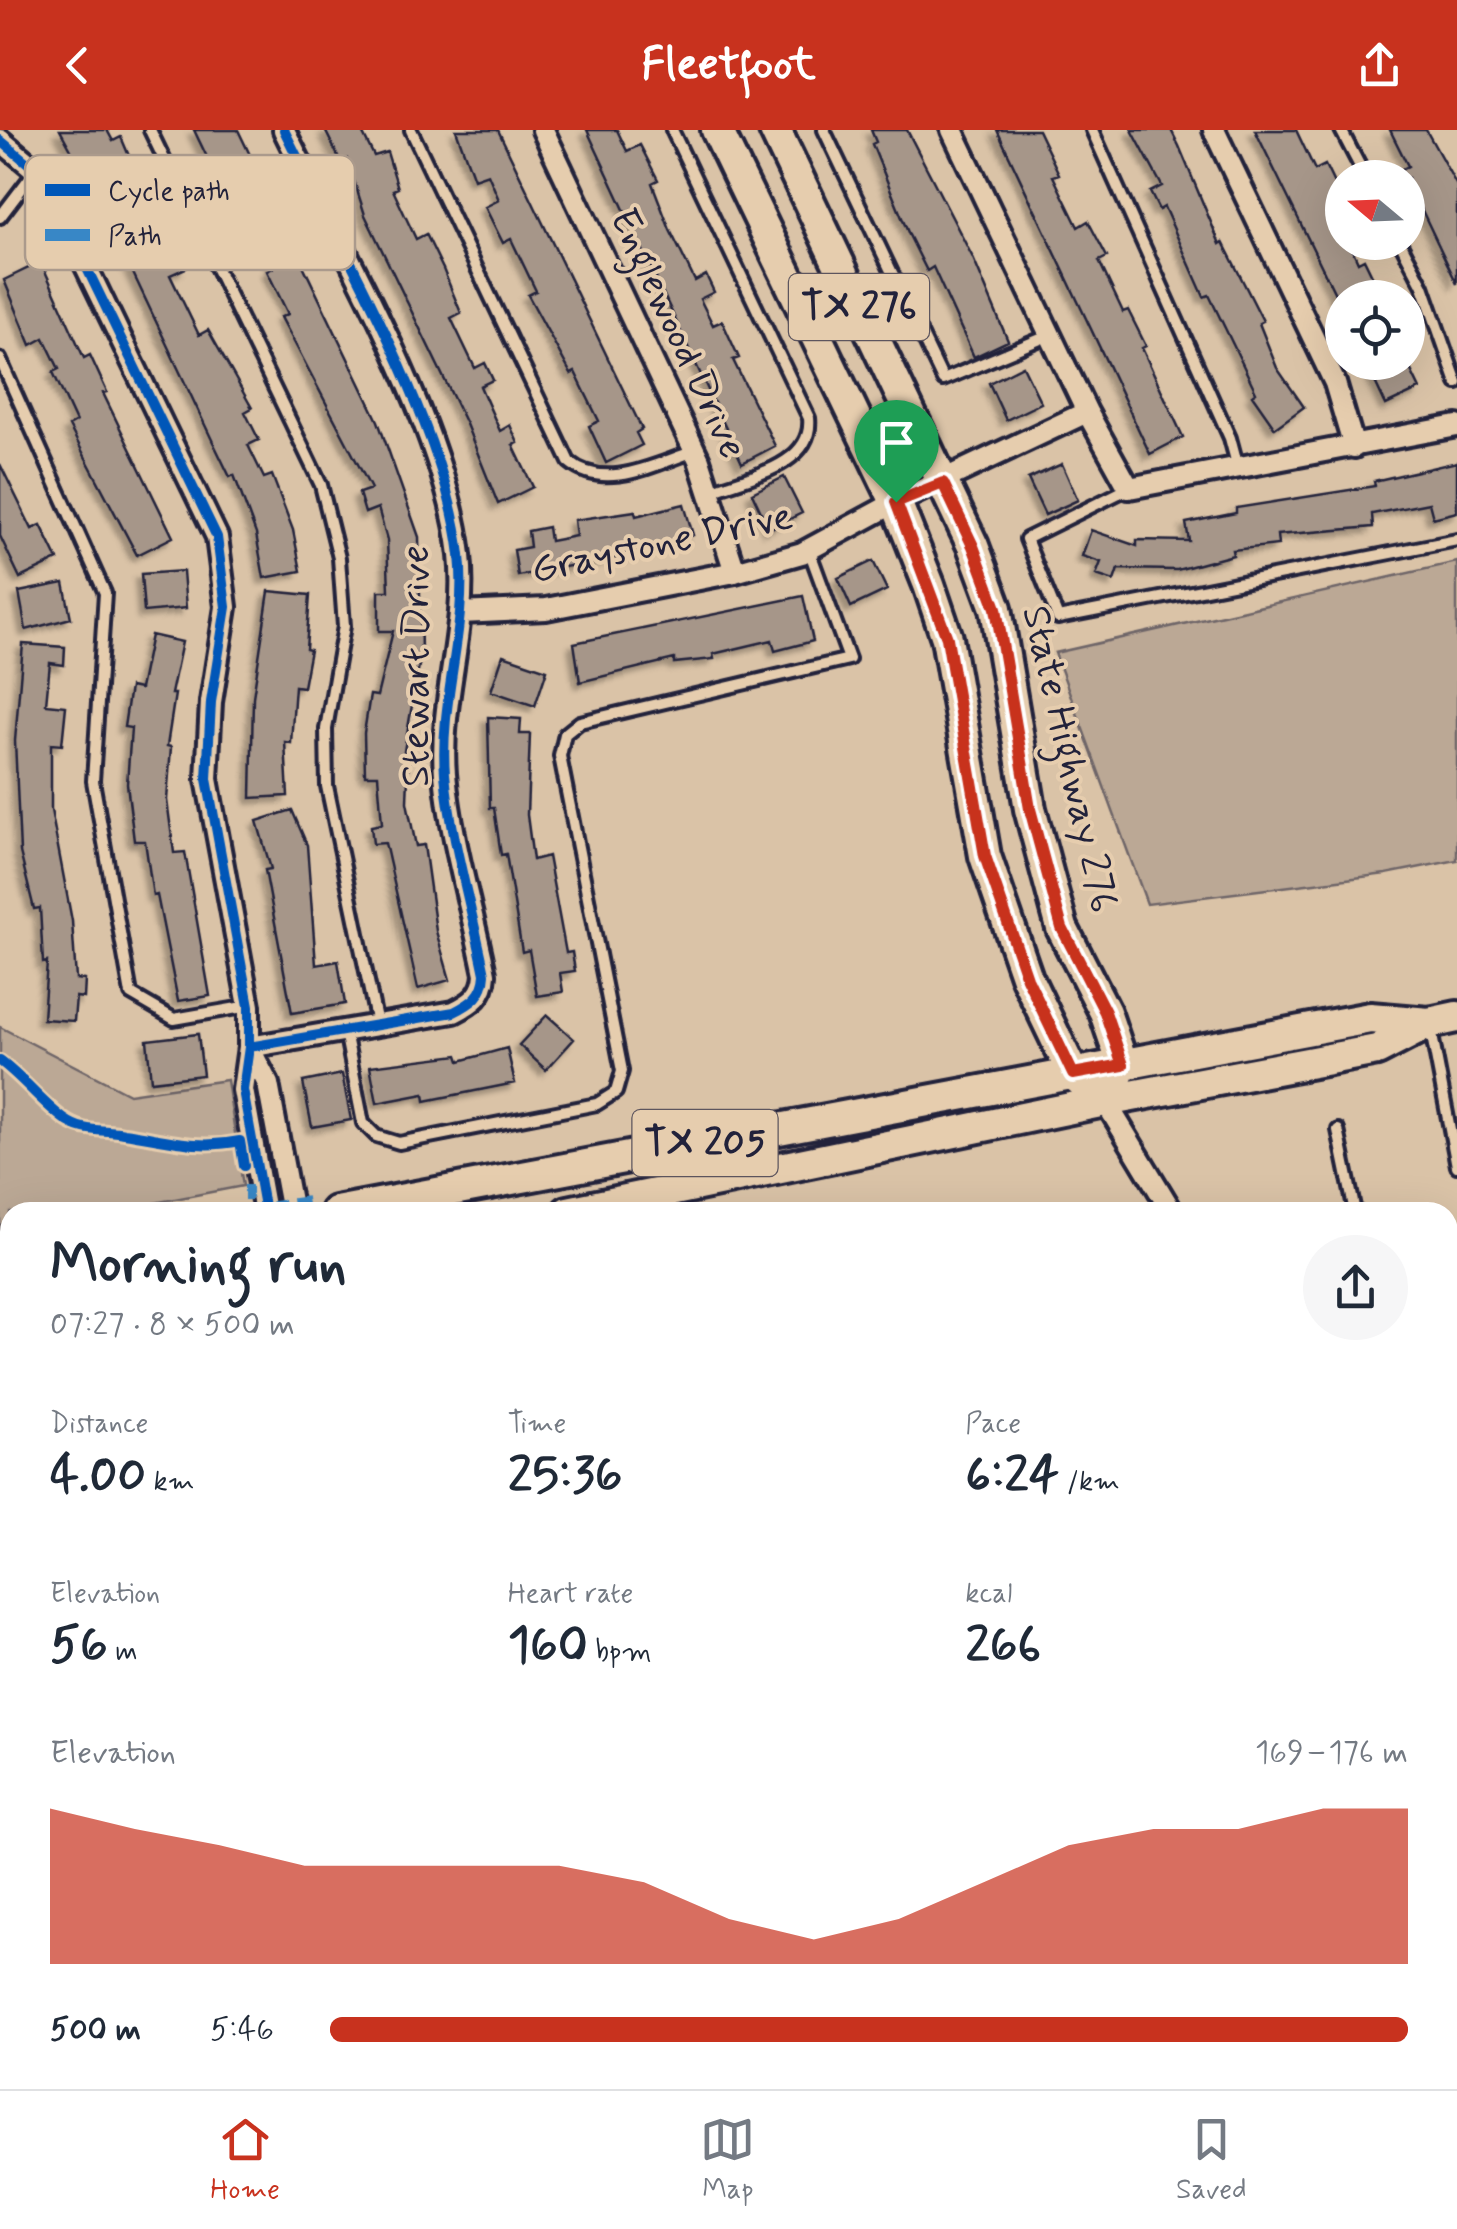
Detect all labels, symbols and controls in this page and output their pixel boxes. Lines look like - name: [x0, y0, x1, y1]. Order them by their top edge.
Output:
- text: Fleetfoot: [641, 36, 816, 95]
- icon: back: [50, 38, 105, 93]
- icon: share: [1352, 38, 1407, 93]
- legend: [25, 155, 355, 270]
- north arrow: [1325, 160, 1425, 260]
- map controls: [1325, 160, 1425, 380]
- text: Cycle path: [108, 174, 230, 211]
- street label: Englewood Drive: [593, 200, 758, 469]
- text: Path: [108, 219, 162, 256]
- road number: TX 276: [789, 274, 929, 340]
- button: locate: [1325, 280, 1425, 380]
- pin: [854, 400, 939, 503]
- icon: arrive: [869, 415, 924, 470]
- street label: Graystone Drive: [527, 491, 797, 597]
- street label: Stewart Drive: [391, 545, 443, 787]
- street label: State Highway 276: [1005, 601, 1130, 918]
- road number: TX 205: [632, 1110, 778, 1176]
- text: Morning run: [50, 1230, 347, 1302]
- button: share: [1303, 1235, 1408, 1340]
- text: 07:27 · 8 × 500 m: [50, 1304, 295, 1346]
- text: Distance: [50, 1406, 148, 1443]
- text: Time: [508, 1406, 566, 1443]
- text: Pace: [965, 1406, 1021, 1443]
- text: 4.00: [50, 1443, 146, 1509]
- text: 25:36: [508, 1443, 622, 1509]
- text: 6:24: [965, 1443, 1059, 1509]
- text: km: [146, 1464, 194, 1501]
- text: /km: [1059, 1464, 1120, 1501]
- text: Elevation: [50, 1576, 160, 1613]
- text: Heart rate: [508, 1576, 633, 1613]
- text: kcal: [965, 1576, 1012, 1613]
- text: 56: [50, 1613, 108, 1679]
- text: 160: [508, 1613, 588, 1679]
- text: 266: [965, 1613, 1041, 1679]
- text: m: [108, 1634, 138, 1671]
- text: bpm: [588, 1634, 652, 1671]
- text: Elevation: [50, 1732, 176, 1774]
- text: 169–176 m: [1255, 1732, 1408, 1774]
- text: 500 m: [50, 2009, 141, 2051]
- text: 5:46: [210, 2009, 274, 2051]
- tab: Home: [210, 2112, 280, 2209]
- tab: Map: [700, 2112, 755, 2209]
- tab: Saved: [1176, 2112, 1247, 2209]

